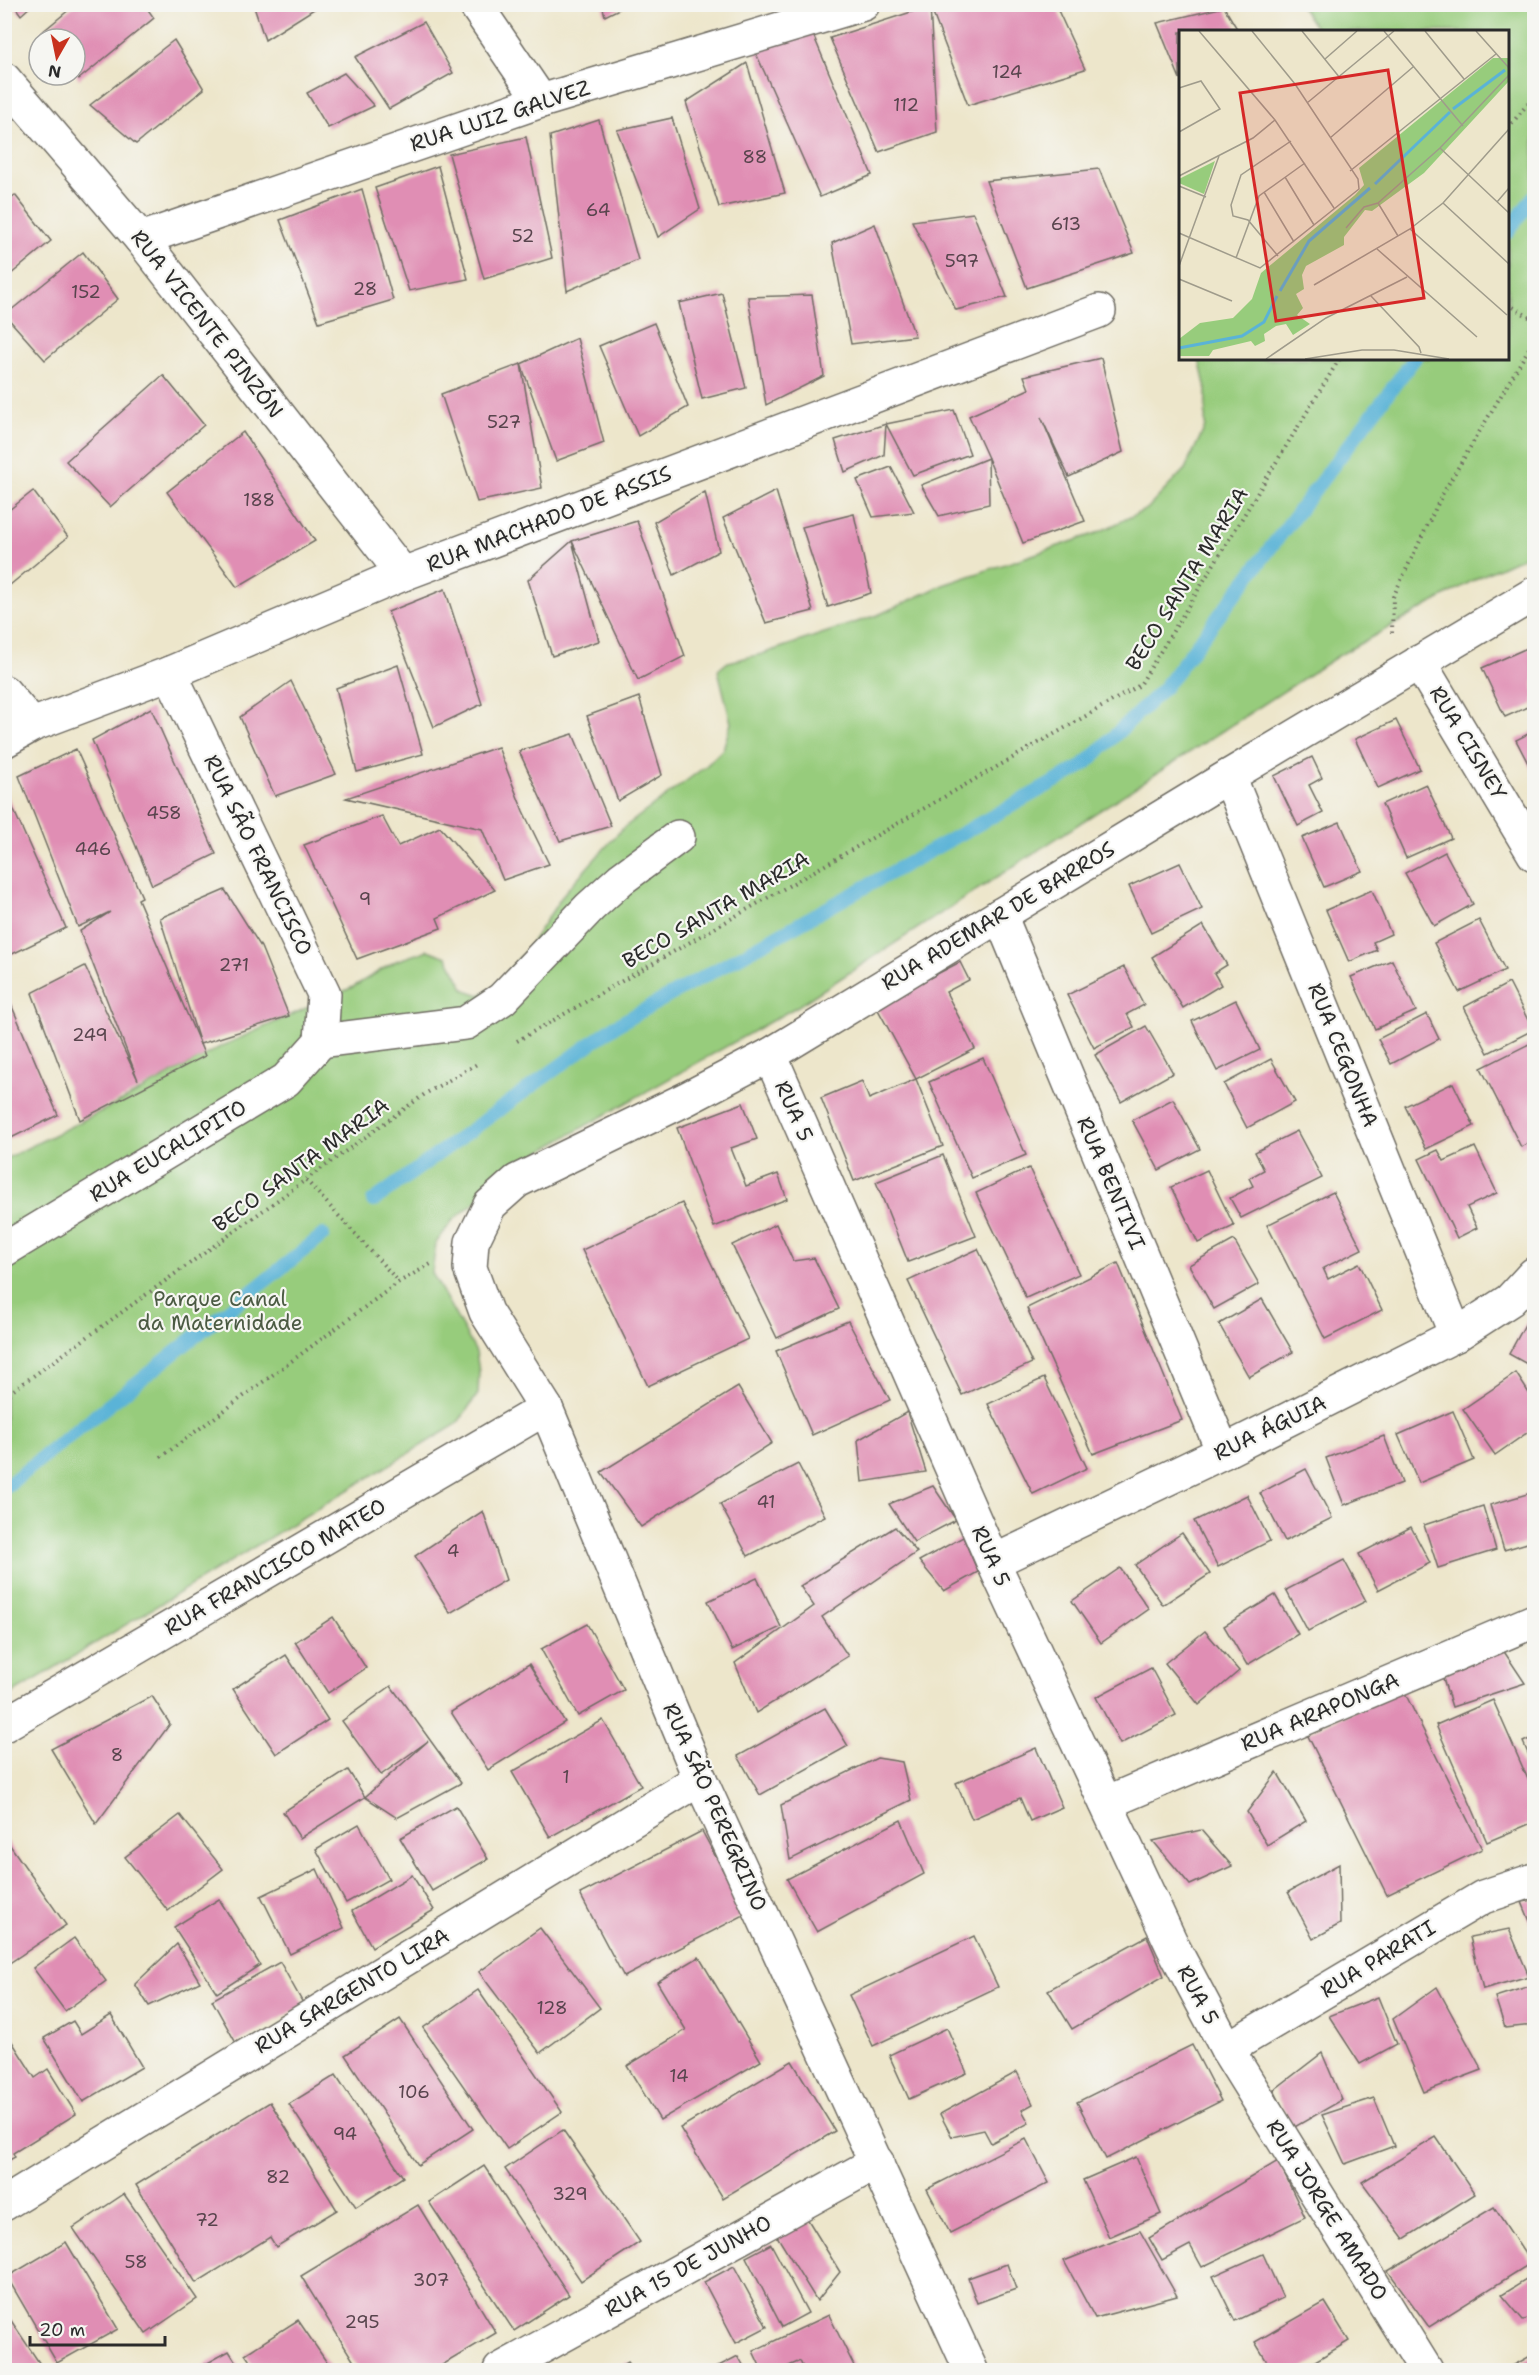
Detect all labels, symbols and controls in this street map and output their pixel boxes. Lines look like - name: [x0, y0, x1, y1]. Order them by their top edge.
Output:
- north arrow: [27, 27, 87, 87]
- inset map: [1179, 30, 1509, 360]
- text: N: [47, 60, 63, 83]
- house number: 124: [992, 60, 1022, 84]
- street label: RUA LUIZ GALVEZ: [406, 74, 594, 158]
- house number: 112: [893, 93, 919, 117]
- house number: 88: [743, 145, 767, 169]
- house number: 64: [586, 198, 610, 222]
- house number: 613: [1051, 212, 1081, 236]
- street label: RUA VICENTE PINZÓN: [125, 223, 290, 424]
- house number: 52: [512, 224, 534, 248]
- house number: 597: [945, 249, 979, 273]
- house number: 28: [353, 277, 377, 301]
- house number: 152: [71, 280, 101, 304]
- house number: 527: [487, 410, 521, 434]
- street label: RUA MACHADO DE ASSIS: [423, 459, 675, 579]
- street label: BECO SANTA MARIA: [1119, 482, 1255, 676]
- house number: 188: [243, 488, 275, 512]
- street label: RUA CISNEY: [1423, 681, 1513, 806]
- street label: RUA SÃO FRANCISCO: [197, 750, 320, 960]
- house number: 458: [146, 801, 182, 825]
- street label: RUA ADEMAR DE BARROS: [876, 835, 1120, 997]
- house number: 446: [75, 837, 111, 861]
- street label: BECO SANTA MARIA: [617, 845, 815, 975]
- house number: 9: [359, 887, 371, 911]
- house number: 271: [219, 953, 249, 977]
- street label: RUA CEGONHA: [1301, 979, 1385, 1131]
- house number: 249: [72, 1023, 108, 1047]
- street label: RUA 5: [768, 1076, 820, 1146]
- street label: BECO SANTA MARIA: [207, 1092, 395, 1238]
- street label: RUA EUCALIPITO: [84, 1093, 252, 1209]
- street label: RUA BENTIVI: [1070, 1112, 1152, 1254]
- park label: Parque Canal da Maternidade: [137, 1285, 303, 1337]
- street label: RUA ÁGUIA: [1209, 1388, 1331, 1467]
- house number: 41: [756, 1490, 776, 1514]
- street label: RUA FRANCISCO MATEO: [159, 1492, 391, 1642]
- street label: RUA 5: [965, 1521, 1017, 1591]
- house number: 4: [447, 1539, 459, 1563]
- street label: RUA ARAPONGA: [1236, 1666, 1404, 1758]
- street label: RUA SÃO PEREGRINO: [656, 1698, 774, 1915]
- house number: 8: [111, 1743, 123, 1767]
- house number: 1: [562, 1765, 570, 1789]
- street label: RUA PARATI: [1315, 1914, 1441, 2004]
- street label: RUA SARGENTO LIRA: [250, 1922, 454, 2060]
- street label: RUA 5: [1171, 1960, 1225, 2030]
- house number: 128: [536, 1996, 568, 2020]
- house number: 14: [669, 2064, 689, 2088]
- house number: 106: [398, 2080, 430, 2104]
- street label: RUA JORGE AMADO: [1260, 2114, 1394, 2306]
- house number: 94: [333, 2122, 357, 2146]
- house number: 82: [266, 2165, 290, 2189]
- house number: 329: [552, 2182, 588, 2206]
- house number: 72: [195, 2208, 219, 2232]
- street label: RUA 15 DE JUNHO: [600, 2209, 776, 2323]
- house number: 58: [124, 2250, 148, 2274]
- house number: 307: [413, 2268, 449, 2292]
- scale bar: [30, 2309, 165, 2347]
- house number: 295: [345, 2310, 380, 2334]
- text: 20 m: [39, 2318, 85, 2342]

